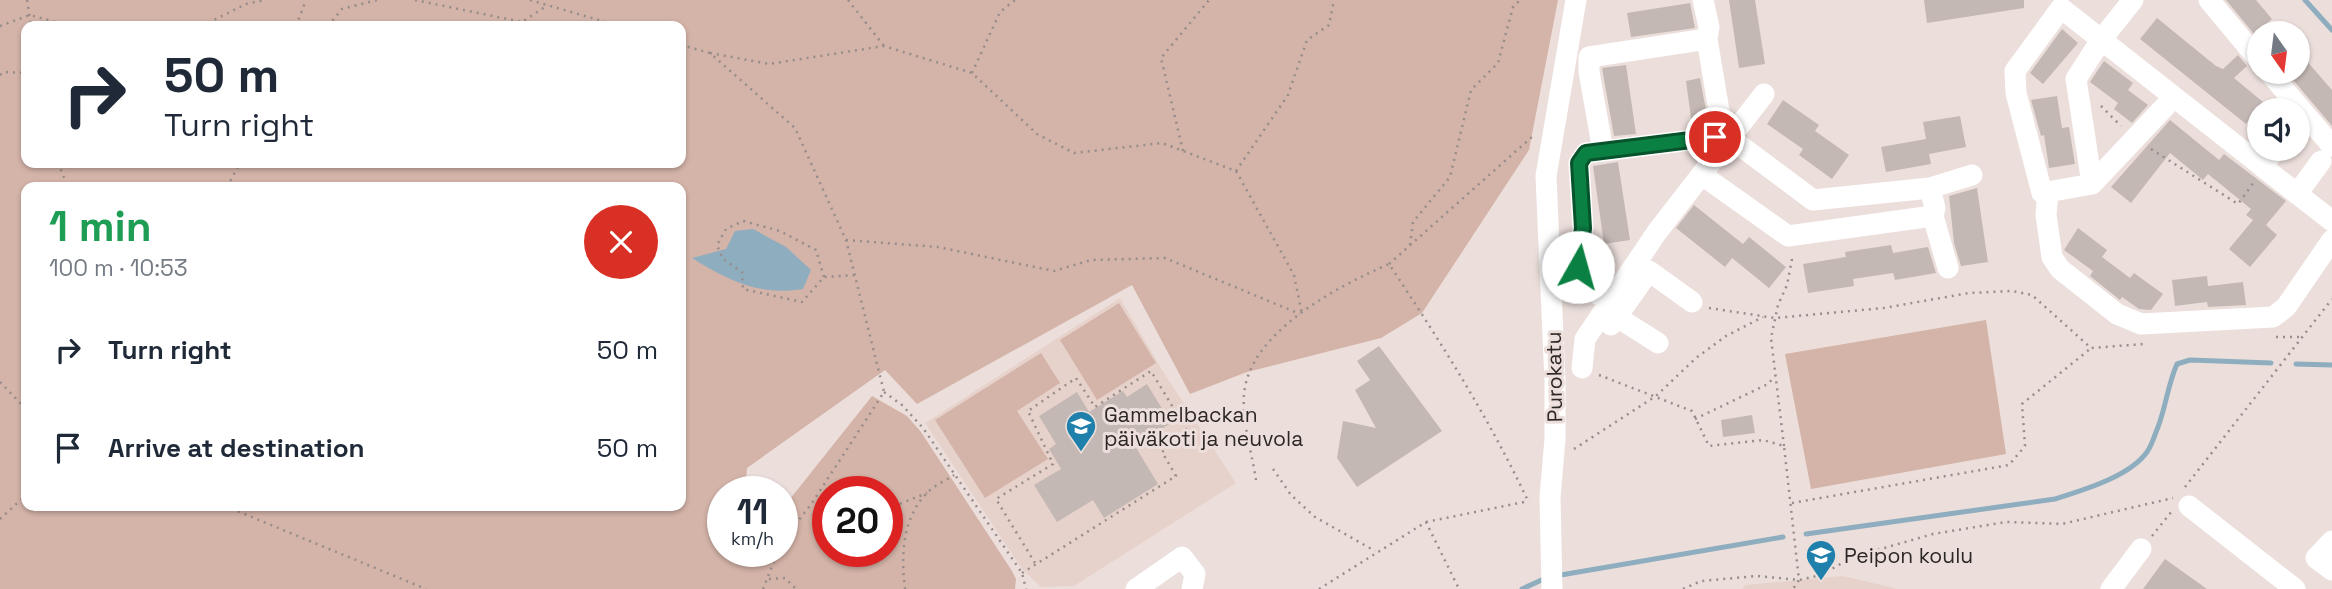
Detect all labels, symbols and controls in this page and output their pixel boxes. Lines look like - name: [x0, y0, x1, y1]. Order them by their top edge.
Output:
- north arrow: [2247, 21, 2310, 84]
- map controls: [2247, 21, 2310, 161]
- text: 50 m: [164, 44, 279, 106]
- icon: right: [49, 49, 140, 140]
- button: sound: [2247, 98, 2310, 161]
- text: Turn right: [164, 105, 314, 145]
- pin: [1685, 107, 1745, 167]
- icon: arrive: [1696, 118, 1734, 156]
- text: 1 min: [49, 200, 152, 253]
- button: close: [584, 205, 658, 279]
- position arrow: [1541, 230, 1615, 304]
- text: 100 m · 10:53: [49, 253, 188, 283]
- icon: right: [49, 331, 87, 369]
- street label: Purokatu: [1540, 331, 1568, 423]
- text: Turn right: [108, 333, 232, 367]
- text: 50 m: [597, 333, 658, 367]
- place label: Gammelbackan päiväkoti ja neuvola: [1104, 401, 1303, 452]
- school or university icon: Gammelbackan päiväkoti ja neuvola: [1064, 409, 1098, 453]
- icon: arrive: [49, 429, 87, 467]
- text: Arrive at destination: [108, 431, 365, 465]
- text: 50 m: [597, 431, 658, 465]
- speed limit sign: 20: [812, 476, 903, 567]
- text: 11: [737, 490, 768, 534]
- text: km/h: [731, 527, 774, 550]
- school or university icon: Peipon koulu: [1804, 538, 1838, 582]
- place label: Peipon koulu: [1844, 542, 1973, 569]

